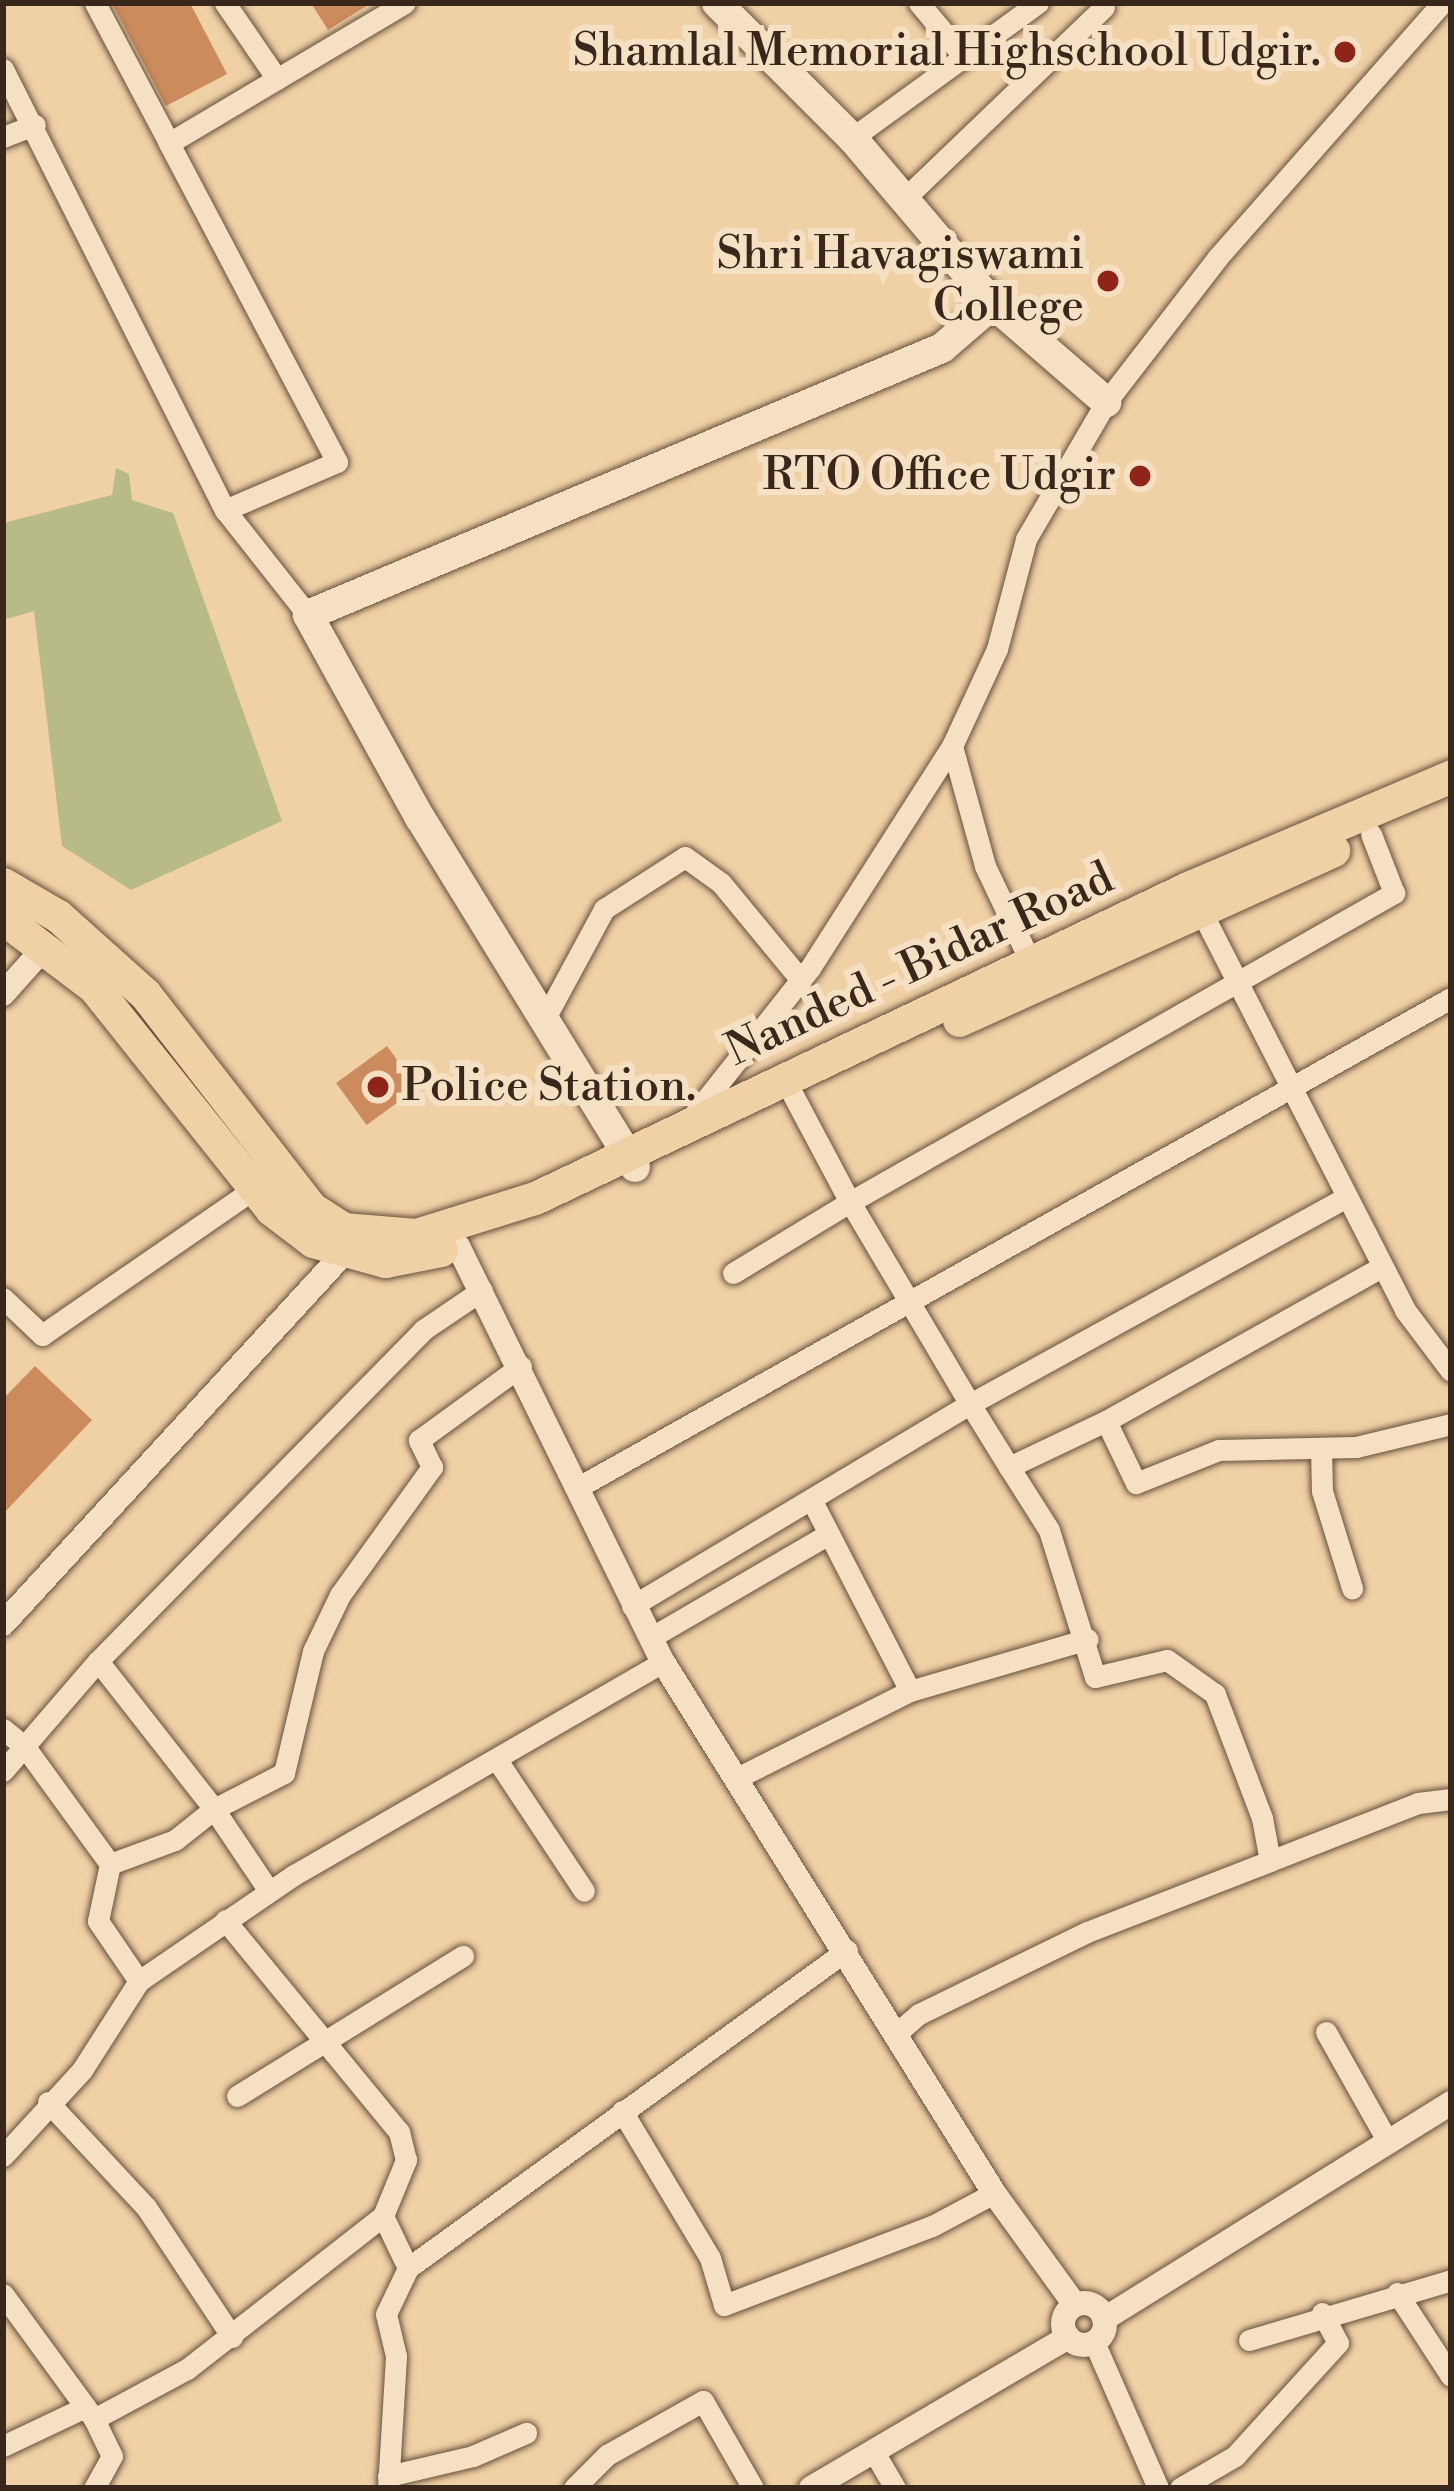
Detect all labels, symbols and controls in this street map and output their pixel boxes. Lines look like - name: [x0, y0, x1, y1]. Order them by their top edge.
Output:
- place label: Shamlal Memorial Highschool Udgir.: [573, 25, 1321, 79]
- marker: Shamlal Memorial Highschool Udgir.: [1332, 39, 1358, 65]
- place label: Shri Havagiswami College: [716, 228, 1084, 334]
- marker: Shri Havagiswami College: [1095, 268, 1121, 294]
- place label: RTO Office Udgir: [763, 449, 1116, 503]
- marker: RTO Office Udgir: [1127, 463, 1153, 489]
- street label: Nanded - Bidar Road: [718, 852, 1122, 1078]
- place label: Police Station.: [402, 1060, 696, 1114]
- marker: Police Station.: [365, 1074, 391, 1100]

